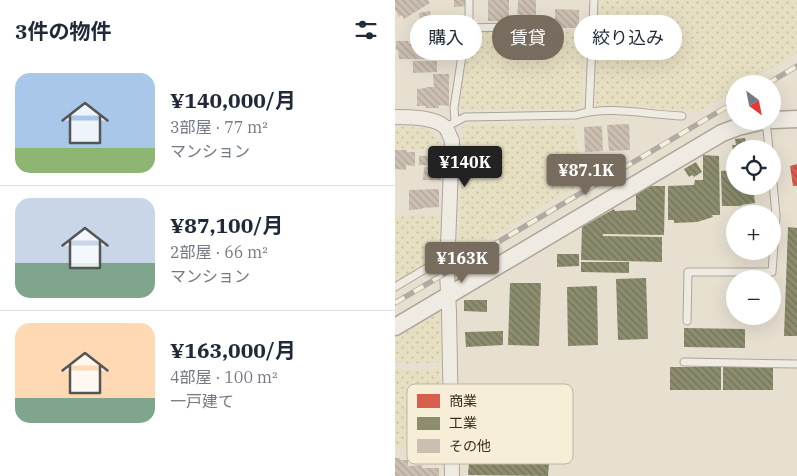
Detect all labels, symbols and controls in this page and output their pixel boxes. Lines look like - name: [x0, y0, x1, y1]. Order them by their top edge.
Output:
- chip: 購入: [410, 15, 482, 60]
- chip: 賃貸: [492, 15, 564, 60]
- chip: 絞り込み: [574, 15, 682, 60]
- icon: filters: [352, 16, 380, 44]
- text: 3件の物件: [15, 17, 112, 45]
- north arrow: [726, 75, 781, 130]
- map controls: [726, 75, 781, 325]
- text: ¥140,000/月: [170, 86, 296, 114]
- icon: home: [55, 93, 115, 153]
- text: 3部屋 · 77 m²: [170, 117, 268, 137]
- button: locate: [726, 140, 781, 195]
- text: マンション: [170, 141, 250, 161]
- pin: ¥140K: [430, 146, 500, 188]
- text: ¥140K: [439, 152, 491, 172]
- pin: ¥87.1K: [545, 154, 627, 196]
- text: ¥87.1K: [558, 160, 614, 180]
- button: +: [726, 205, 781, 260]
- text: ¥87,100/月: [170, 211, 283, 239]
- icon: home: [55, 218, 115, 278]
- text: 2部屋 · 66 m²: [170, 242, 268, 262]
- pin: ¥163K: [427, 242, 497, 284]
- text: ¥163K: [436, 248, 488, 268]
- text: マンション: [170, 266, 250, 286]
- button: −: [726, 270, 781, 325]
- text: ¥163,000/月: [170, 336, 296, 364]
- icon: home: [55, 343, 115, 403]
- text: 4部屋 · 100 m²: [170, 367, 278, 387]
- legend: [407, 384, 573, 464]
- text: 一戸建て: [170, 391, 234, 411]
- text: 商業: [449, 392, 477, 410]
- text: 工業: [449, 414, 477, 432]
- text: その他: [449, 437, 491, 455]

